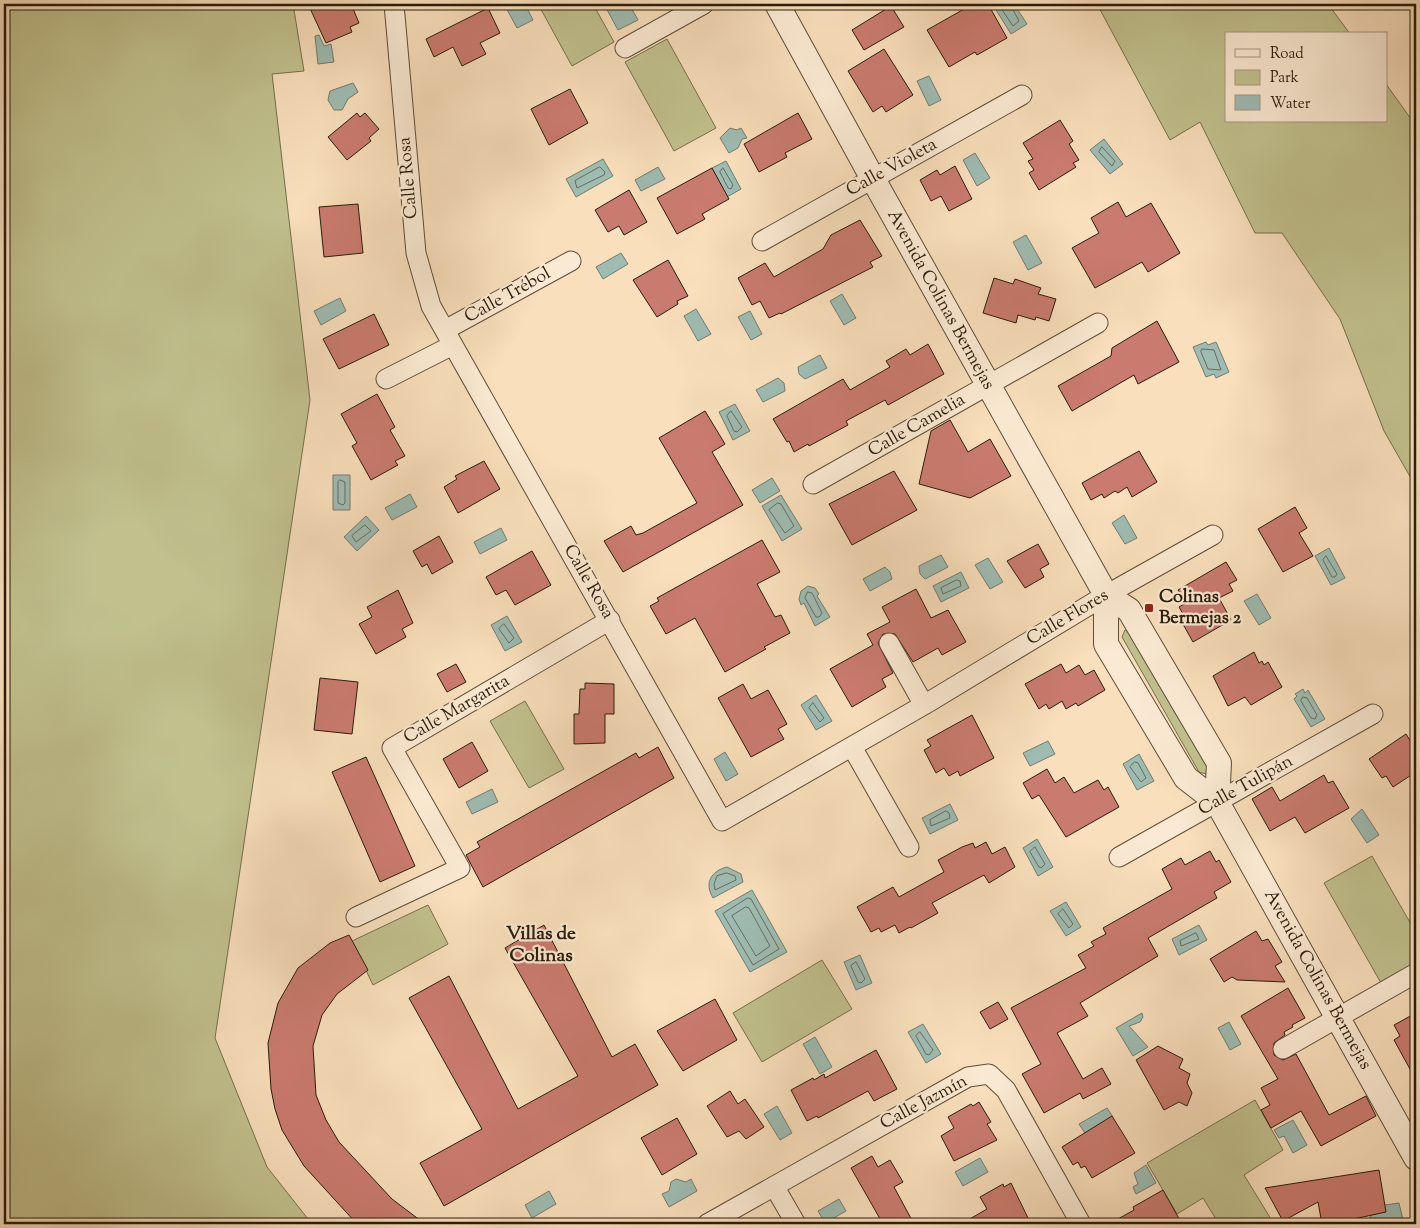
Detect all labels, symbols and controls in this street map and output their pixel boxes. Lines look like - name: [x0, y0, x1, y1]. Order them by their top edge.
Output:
- legend: [1225, 32, 1388, 122]
- text: Road: [1270, 44, 1304, 65]
- text: Park: [1270, 68, 1299, 89]
- text: Water: [1270, 94, 1311, 115]
- street label: Calle Violeta: [842, 132, 942, 204]
- street label: Calle Rosa: [392, 136, 426, 220]
- street label: Avenida Colinas Bermejas: [880, 205, 1000, 395]
- street label: Calle Trébol: [460, 262, 556, 330]
- street label: Calle Camelia: [863, 388, 971, 464]
- street label: Calle Rosa: [556, 540, 620, 624]
- street label: Calle Flores: [1022, 583, 1114, 653]
- place label: Colinas Bermejas 2: [1159, 585, 1242, 632]
- marker: Colinas Bermejas 2: [1143, 602, 1155, 614]
- street label: Calle Margarita: [399, 669, 515, 751]
- street label: Calle Tulipán: [1194, 749, 1299, 823]
- street label: Avenida Colinas Bermejas: [1257, 885, 1377, 1075]
- district label: Villas de Colinas: [506, 921, 576, 970]
- street label: Calle Jazmín: [876, 1069, 973, 1137]

